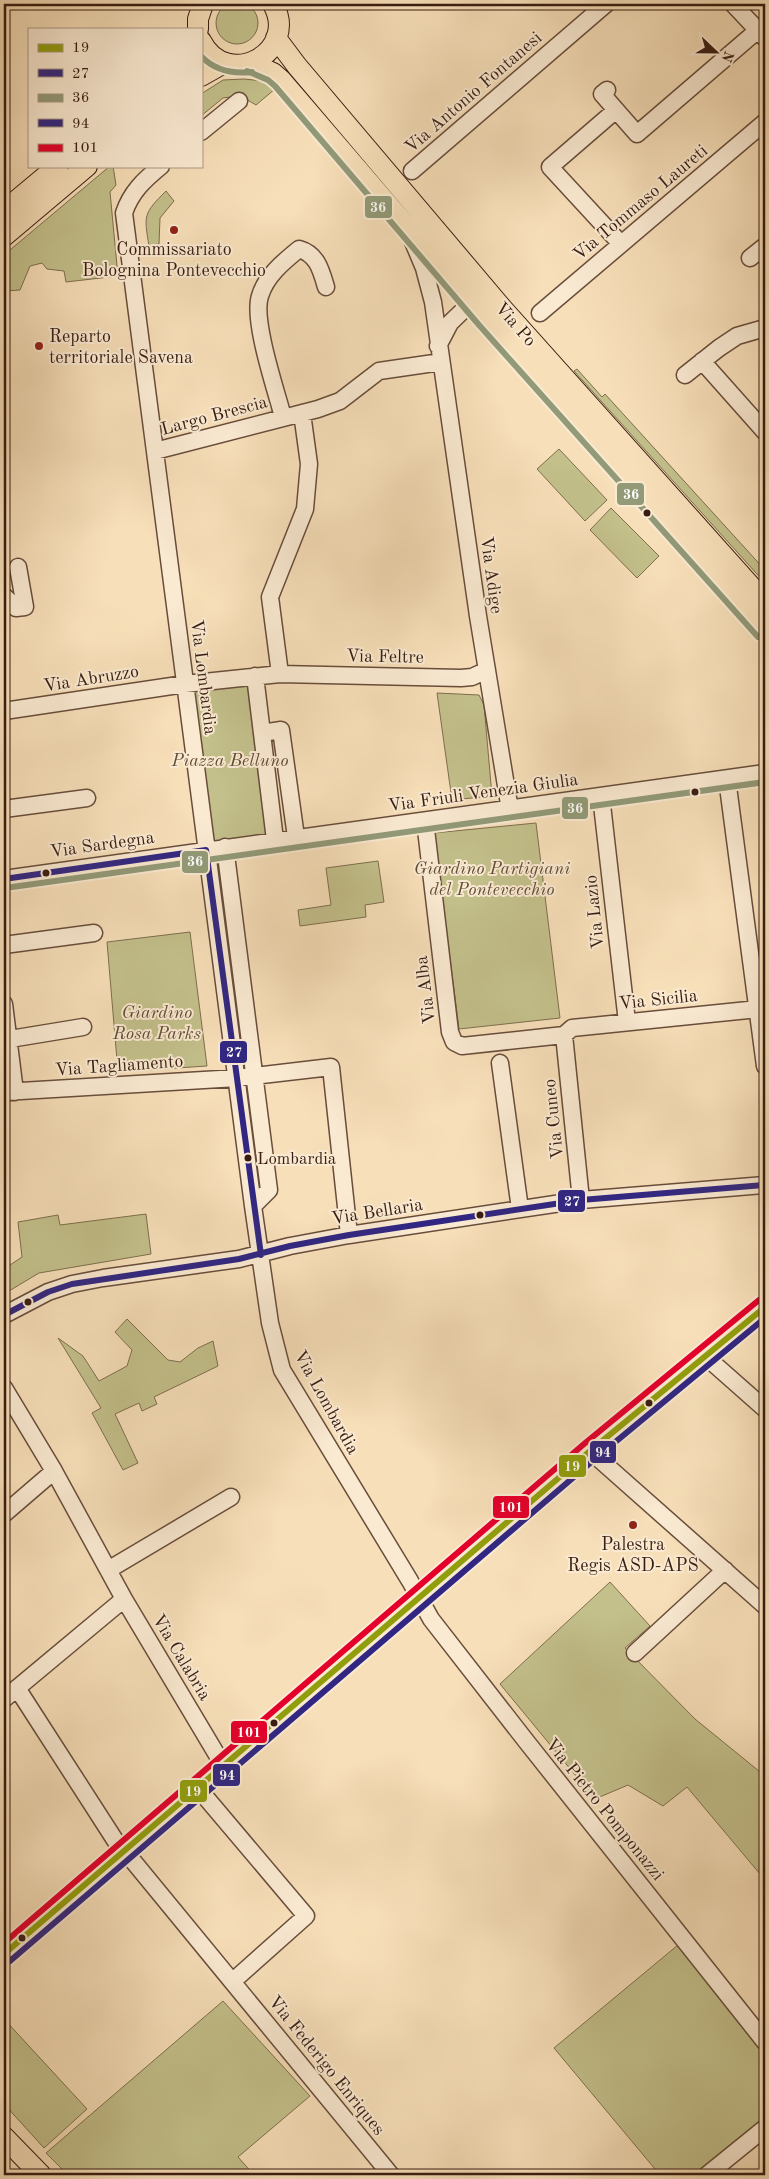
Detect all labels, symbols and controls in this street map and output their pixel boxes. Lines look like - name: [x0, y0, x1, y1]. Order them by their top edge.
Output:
- legend: [28, 28, 202, 168]
- north arrow: [692, 28, 742, 78]
- street label: Via Antonio Fontanesi: [402, 29, 546, 157]
- text: 19: [72, 41, 89, 56]
- text: N: [719, 49, 736, 64]
- text: 27: [72, 67, 89, 82]
- text: 36: [72, 91, 89, 106]
- text: 94: [72, 117, 89, 132]
- text: 101: [72, 141, 98, 156]
- street label: Via Tommaso Laureti: [570, 141, 711, 264]
- line badge: 36: [364, 195, 393, 219]
- text: 36: [370, 201, 386, 215]
- marker: Commissariato Bolognina Pontevecchio: [168, 224, 180, 236]
- place label: Commissariato Bolognina Pontevecchio: [82, 241, 266, 280]
- street label: Via Po: [491, 299, 539, 350]
- place label: Reparto territoriale Savena: [49, 328, 193, 367]
- marker: Reparto territoriale Savena: [33, 340, 45, 352]
- street label: Largo Brescia: [159, 393, 270, 439]
- line badge: 36: [616, 482, 645, 506]
- text: 36: [623, 488, 639, 502]
- unlabelled marker: [642, 508, 652, 518]
- street label: Via Adige: [477, 535, 505, 615]
- street label: Via Lombardia: [187, 619, 219, 736]
- street label: Via Feltre: [346, 647, 424, 667]
- street label: Via Abruzzo: [42, 663, 140, 695]
- park label: Piazza Belluno: [170, 752, 289, 770]
- street label: Via Friuli Venezia Giulia: [387, 771, 579, 815]
- unlabelled marker: [690, 787, 700, 797]
- line badge: 36: [561, 796, 589, 820]
- text: 36: [567, 802, 583, 816]
- street label: Via Sardegna: [49, 829, 156, 861]
- line badge: 36: [181, 850, 209, 874]
- text: 36: [187, 855, 203, 869]
- park label: Giardino Partigiani del Pontevecchio: [414, 860, 570, 899]
- unlabelled marker: [41, 868, 51, 878]
- street label: Via Lazio: [582, 874, 608, 950]
- street label: Via Alba: [413, 955, 439, 1025]
- street label: Via Sicilia: [618, 987, 699, 1013]
- park label: Giardino Rosa Parks: [112, 1004, 202, 1043]
- line badge: 27: [219, 1040, 248, 1064]
- text: 27: [226, 1046, 242, 1060]
- street label: Via Tagliamento: [54, 1053, 184, 1079]
- street label: Via Cuneo: [541, 1078, 567, 1160]
- place label: Lombardia: [257, 1151, 337, 1168]
- marker: Lombardia: [243, 1153, 253, 1163]
- line badge: 27: [557, 1189, 586, 1213]
- text: 27: [564, 1195, 580, 1209]
- street label: Via Bellaria: [330, 1196, 424, 1228]
- unlabelled marker: [475, 1210, 485, 1220]
- unlabelled marker: [23, 1297, 33, 1307]
- street label: Via Lombardia: [290, 1347, 362, 1458]
- unlabelled marker: [644, 1398, 654, 1408]
- line badge: 94: [589, 1440, 617, 1464]
- text: 94: [595, 1446, 611, 1460]
- line badge: 19: [558, 1454, 587, 1478]
- text: 19: [564, 1460, 580, 1474]
- line badge: 101: [492, 1495, 530, 1519]
- text: 101: [499, 1501, 523, 1515]
- marker: Palestra Regis ASD-APS: [627, 1519, 639, 1531]
- place label: Palestra Regis ASD-APS: [567, 1536, 699, 1575]
- street label: Via Calabria: [148, 1611, 214, 1704]
- unlabelled marker: [269, 1718, 279, 1728]
- line badge: 101: [230, 1720, 268, 1744]
- text: 101: [237, 1726, 261, 1740]
- street label: Via Pietro Pomponazzi: [542, 1735, 667, 1884]
- line badge: 94: [212, 1763, 241, 1787]
- text: 94: [219, 1769, 235, 1783]
- line badge: 19: [179, 1779, 208, 1803]
- text: 19: [185, 1785, 201, 1799]
- unlabelled marker: [17, 1933, 27, 1943]
- street label: Via Federigo Enriques: [265, 1992, 388, 2139]

